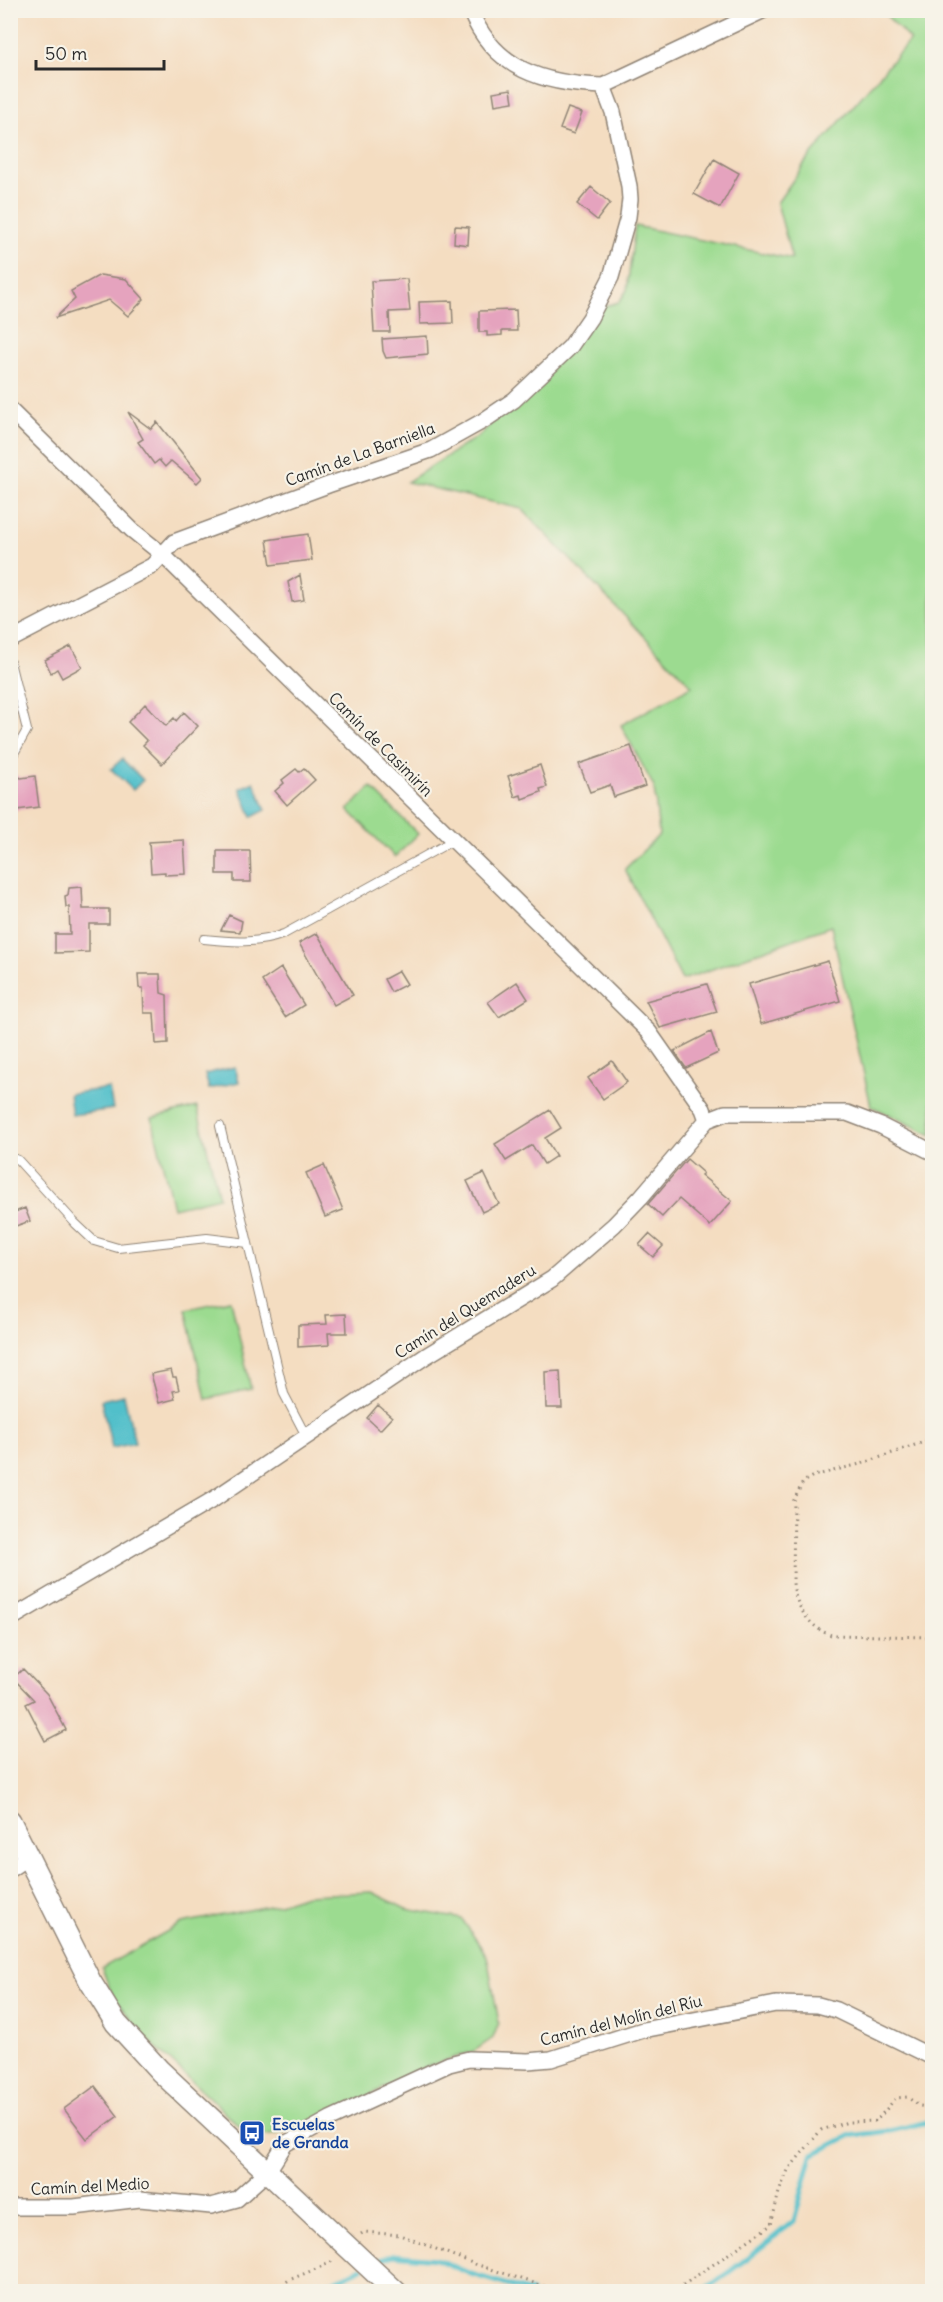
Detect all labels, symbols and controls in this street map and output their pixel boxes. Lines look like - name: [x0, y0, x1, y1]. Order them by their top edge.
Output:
- scale bar: [36, 33, 164, 71]
- text: 50 m: [45, 42, 87, 65]
- street label: Camín de La Barniella: [283, 418, 437, 490]
- street label: Camín de Casimirín: [325, 688, 437, 800]
- street label: Camín del Quemaderu: [391, 1259, 539, 1363]
- street label: Camín del Molín del Ríu: [538, 1990, 704, 2050]
- place label: Escuelas de Granda: [272, 2114, 349, 2152]
- bus stop icon: Escuelas de Granda: [237, 2118, 267, 2148]
- street label: Camín del Medio: [30, 2173, 150, 2199]

